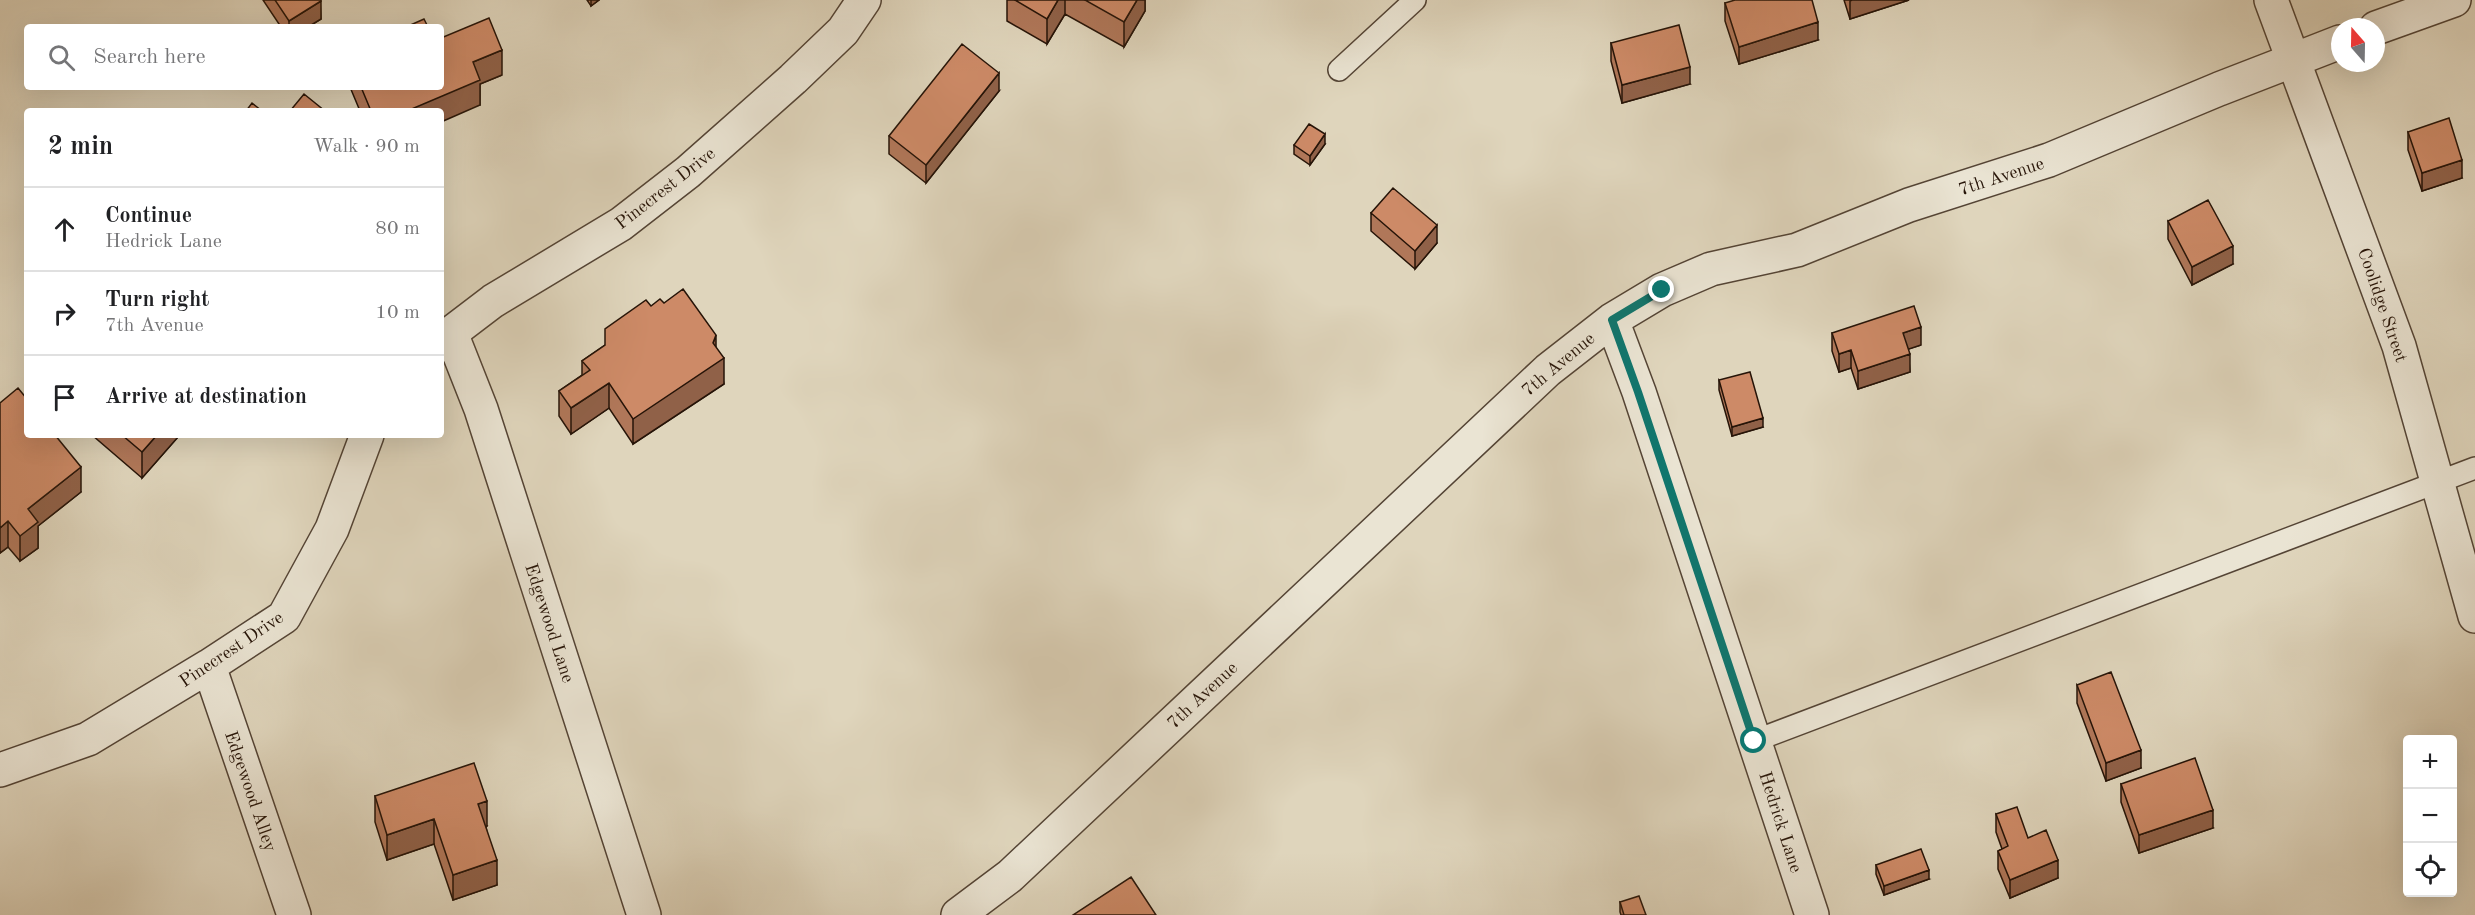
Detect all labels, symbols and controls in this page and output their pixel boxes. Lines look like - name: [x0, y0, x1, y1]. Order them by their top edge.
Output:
- north arrow: [2331, 18, 2385, 72]
- search box: [24, 24, 444, 90]
- icon: search: [45, 41, 78, 74]
- text: Search here: [93, 46, 206, 68]
- text: 2 min: [48, 134, 113, 160]
- text: Walk · 90 m: [313, 137, 420, 157]
- street label: Pinecrest Drive: [612, 144, 719, 233]
- street label: 7th Avenue: [1956, 155, 2046, 199]
- text: Continue: [105, 205, 192, 227]
- icon: ahead: [48, 213, 81, 246]
- text: 80 m: [375, 219, 420, 239]
- text: Hedrick Lane: [105, 232, 222, 252]
- street label: Coolidge Street: [2354, 246, 2410, 365]
- route end: [1648, 276, 1674, 302]
- text: Turn right: [105, 289, 209, 311]
- icon: right: [48, 297, 81, 330]
- text: 10 m: [375, 303, 420, 323]
- text: 7th Avenue: [105, 316, 204, 336]
- street label: 7th Avenue: [1519, 329, 1598, 400]
- icon: arrive: [48, 381, 81, 414]
- text: Arrive at destination: [105, 386, 307, 408]
- street label: Edgewood Lane: [521, 561, 577, 685]
- street label: Pinecrest Drive: [176, 609, 287, 691]
- street label: 7th Avenue: [1164, 659, 1241, 733]
- route start: [1740, 727, 1766, 753]
- street label: Edgewood Alley: [221, 729, 279, 854]
- map controls: [2403, 735, 2457, 897]
- button: +: [2403, 735, 2457, 789]
- street label: Hedrick Lane: [1755, 769, 1805, 875]
- button: −: [2403, 789, 2457, 843]
- button: locate: [2403, 843, 2457, 897]

